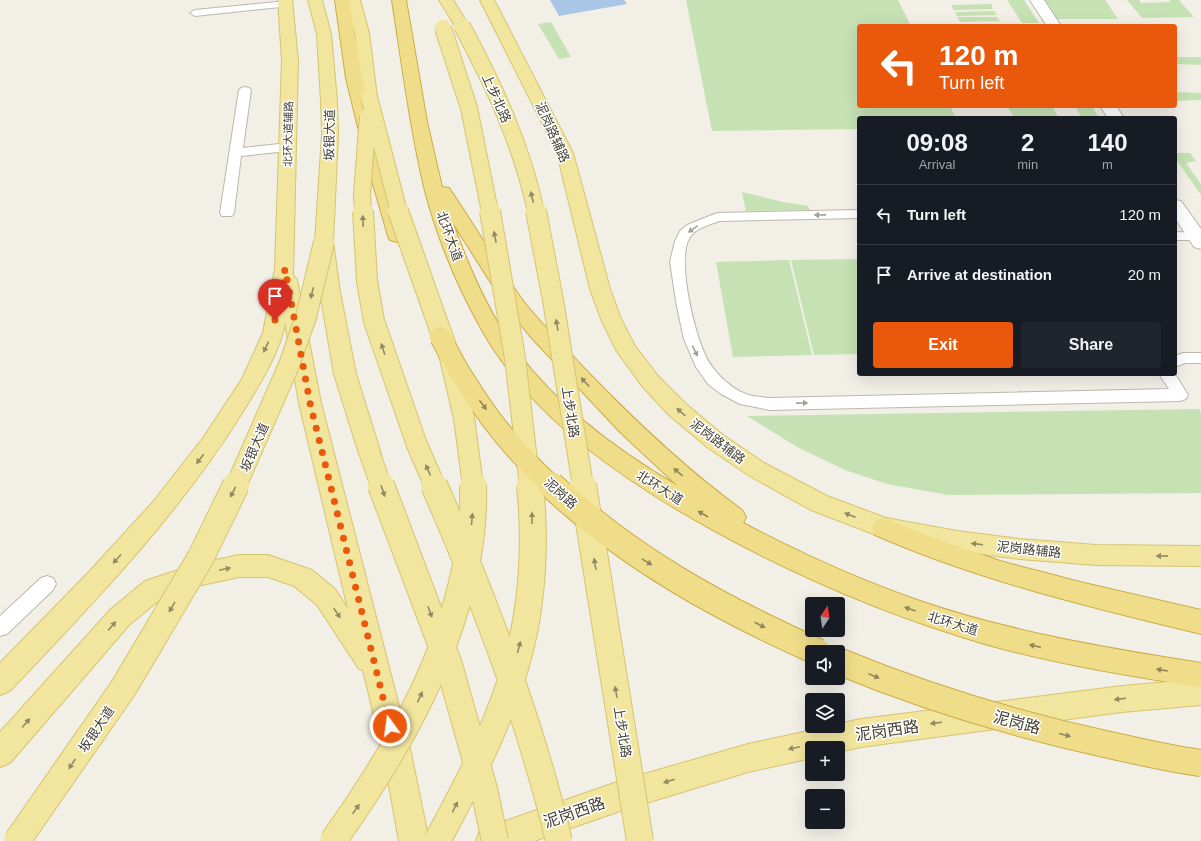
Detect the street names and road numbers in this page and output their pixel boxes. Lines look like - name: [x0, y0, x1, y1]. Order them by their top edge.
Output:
- street label: 上步北路: [479, 71, 514, 125]
- street label: 泥岗路辅路: [532, 99, 573, 165]
- street label: 北环大道辅路: [281, 101, 295, 167]
- street label: 坂银大道: [322, 109, 337, 161]
- street label: 北环大道: [434, 209, 465, 263]
- street label: 上步北路: [559, 385, 582, 439]
- street label: 泥岗路辅路: [687, 416, 748, 467]
- street label: 坂银大道: [237, 420, 272, 474]
- street label: 北环大道: [634, 467, 686, 508]
- street label: 泥岗路: [541, 475, 580, 512]
- street label: 泥岗路辅路: [996, 539, 1062, 560]
- street label: 北环大道: [926, 609, 980, 638]
- street label: 坂银大道: [76, 704, 117, 755]
- street label: 上步北路: [611, 705, 634, 759]
- street label: 泥岗路: [991, 708, 1042, 737]
- street label: 泥岗西路: [854, 718, 920, 743]
- street label: 泥岗西路: [541, 794, 607, 831]

